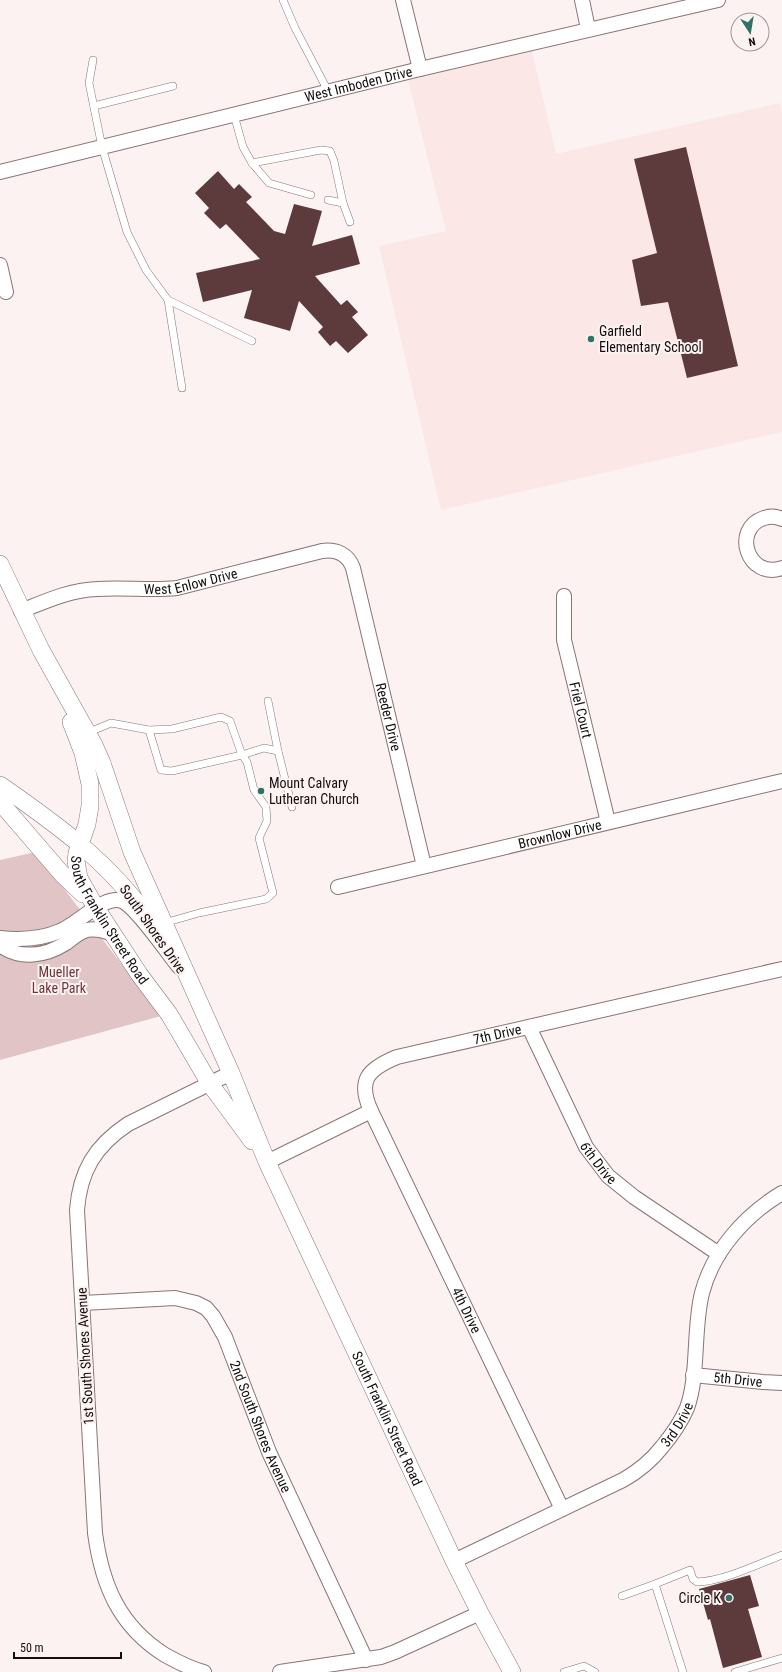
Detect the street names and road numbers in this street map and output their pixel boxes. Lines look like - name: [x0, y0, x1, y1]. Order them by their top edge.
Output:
- street label: West Imboden Drive: [303, 63, 414, 105]
- street label: West Enlow Drive: [144, 565, 239, 597]
- street label: Friel Court: [566, 680, 595, 740]
- street label: Reeder Drive: [373, 681, 404, 753]
- street label: Brownlow Drive: [516, 816, 604, 852]
- street label: South Franklin Street Road: [68, 855, 152, 987]
- street label: South Shores Drive: [116, 882, 190, 977]
- street label: 7th Drive: [472, 1021, 523, 1047]
- street label: 6th Drive: [577, 1140, 620, 1188]
- street label: 4th Drive: [449, 1285, 485, 1336]
- street label: 1st South Shores Avenue: [73, 1287, 97, 1425]
- street label: South Franklin Street Road: [349, 1349, 425, 1488]
- street label: 2nd South Shores Avenue: [227, 1358, 295, 1495]
- street label: 5th Drive: [713, 1369, 763, 1390]
- street label: 3rd Drive: [657, 1400, 696, 1450]

